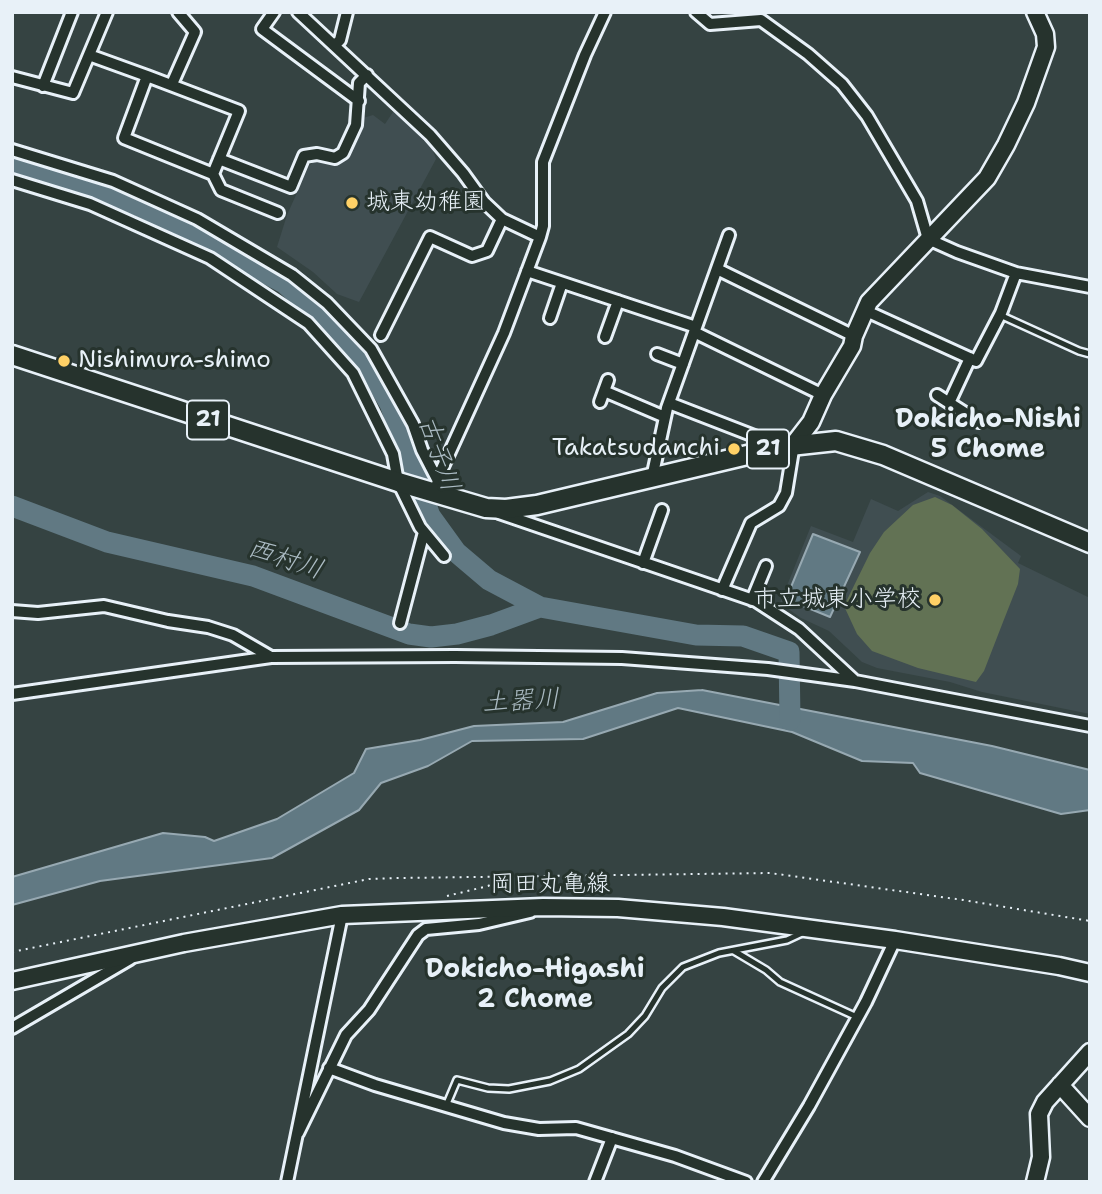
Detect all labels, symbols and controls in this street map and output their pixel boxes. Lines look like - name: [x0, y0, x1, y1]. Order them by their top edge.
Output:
- place label: 城東幼稚園: [366, 189, 486, 217]
- marker: 城東幼稚園: [344, 195, 360, 211]
- place label: Nishimura-shimo: [78, 347, 271, 375]
- marker: Nishimura-shimo: [56, 353, 72, 369]
- road number: 21: [187, 400, 229, 440]
- district label: Dokicho-Nishi 5 Chome: [895, 404, 1081, 466]
- water label: 古子川: [411, 412, 465, 496]
- road number: 21: [747, 430, 789, 468]
- place label: Takatsudanchi: [552, 435, 720, 463]
- marker: Takatsudanchi: [726, 441, 742, 457]
- water label: 西村川: [243, 533, 327, 587]
- place label: 市立城東小学校: [753, 586, 921, 614]
- marker: 市立城東小学校: [927, 592, 943, 608]
- water label: 土器川: [481, 684, 561, 720]
- street label: 岡田丸亀線: [490, 871, 610, 899]
- district label: Dokicho-Higashi 2 Chome: [425, 954, 645, 1016]

